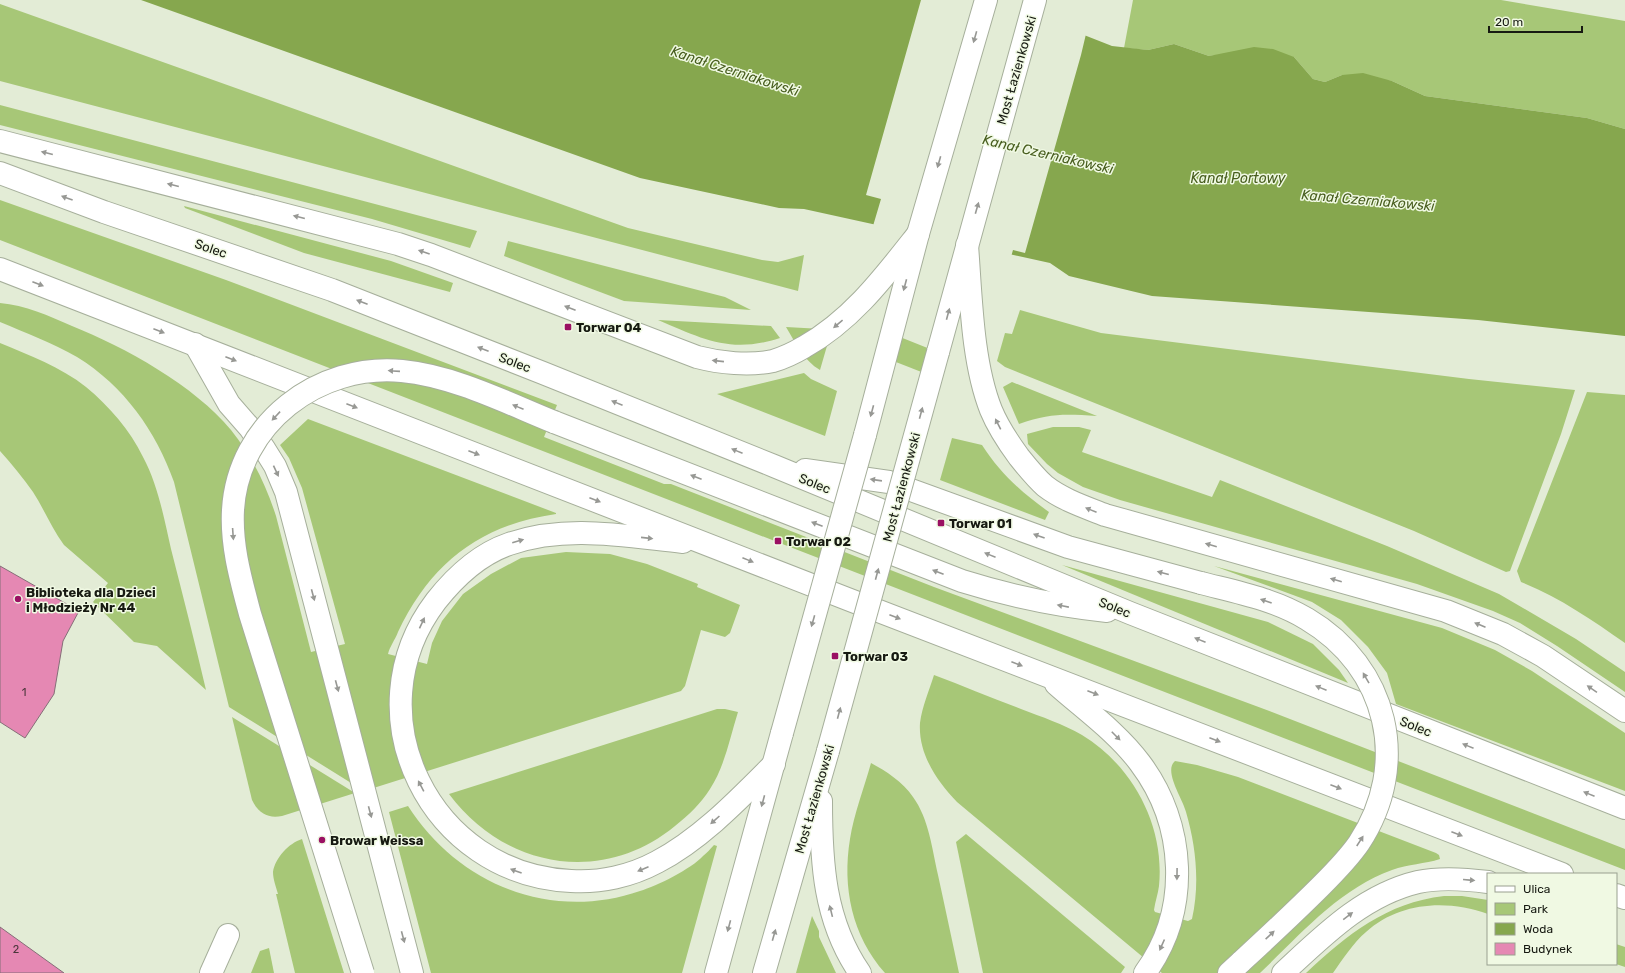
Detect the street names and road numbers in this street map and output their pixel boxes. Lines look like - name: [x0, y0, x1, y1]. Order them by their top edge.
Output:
- street label: Most Łazienkowski: [994, 14, 1039, 126]
- street label: Solec: [193, 236, 229, 261]
- street label: Solec: [497, 350, 533, 375]
- street label: Most Łazienkowski: [880, 431, 923, 543]
- street label: Solec: [797, 470, 833, 497]
- street label: Solec: [1097, 594, 1133, 621]
- street label: Solec: [1398, 713, 1434, 740]
- street label: Most Łazienkowski: [792, 743, 837, 855]

